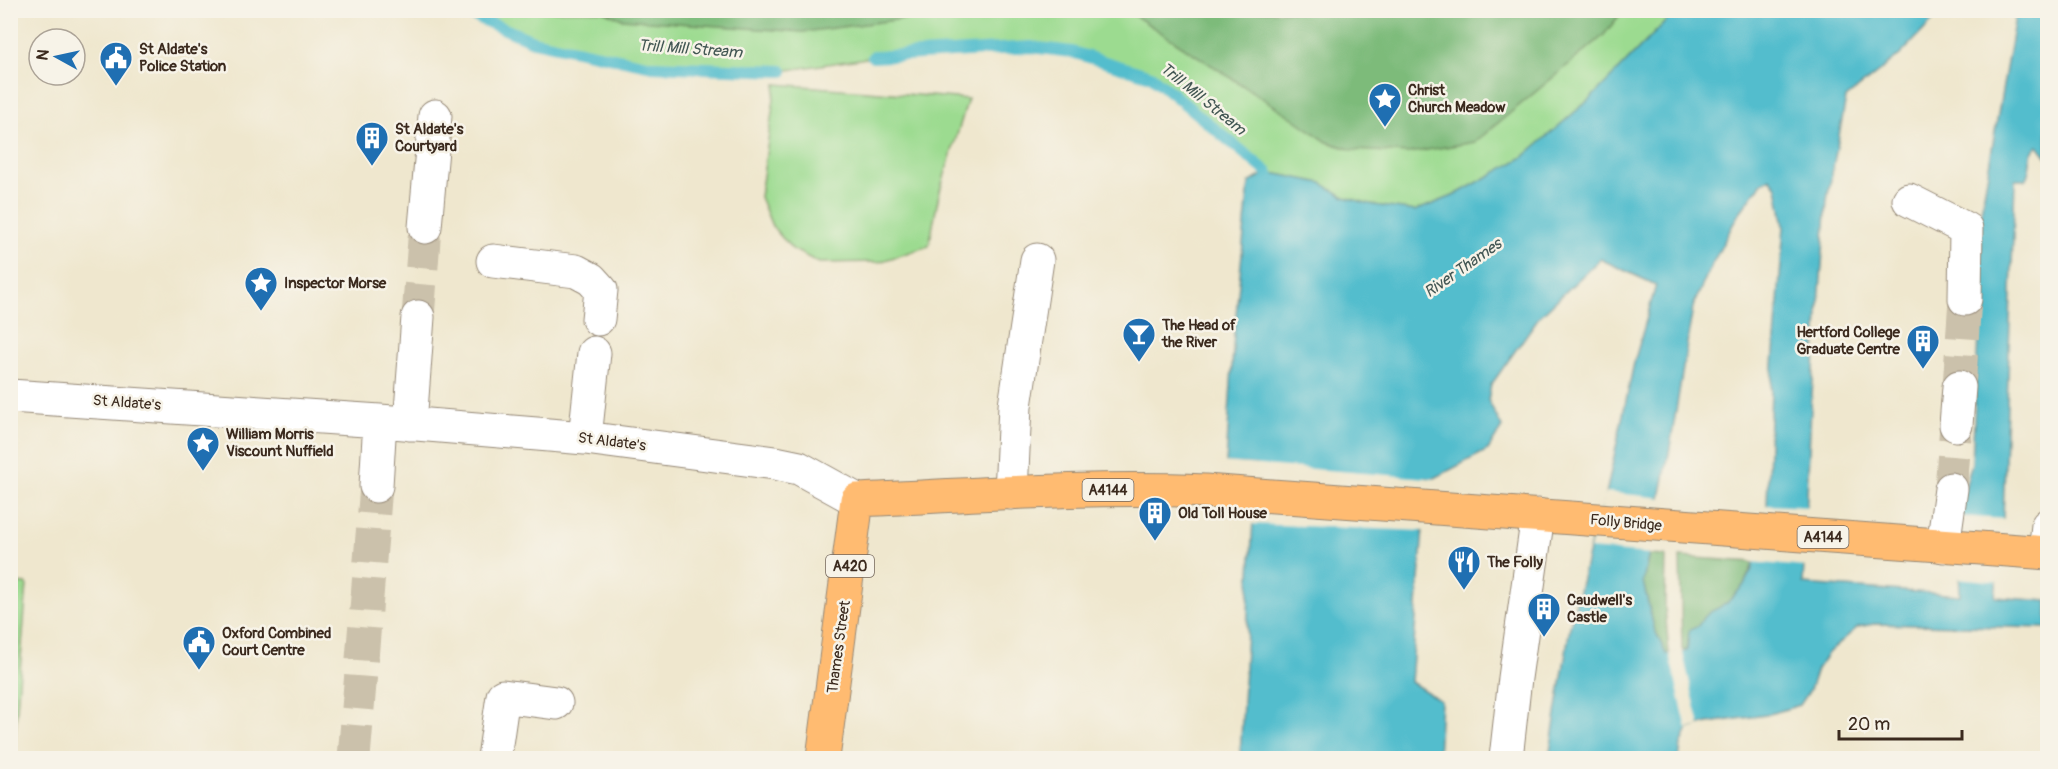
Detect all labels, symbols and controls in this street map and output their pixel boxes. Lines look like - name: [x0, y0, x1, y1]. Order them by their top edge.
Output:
- north arrow: [27, 27, 87, 87]
- water label: Trill Mill Stream: [637, 35, 743, 63]
- public building icon: St Aldate's Police Station: [98, 40, 134, 87]
- place label: St Aldate's Police Station: [139, 40, 227, 76]
- text: N: [32, 48, 54, 62]
- water label: Trill Mill Stream: [1156, 58, 1250, 140]
- place icon: Christ Church Meadow: [1367, 81, 1403, 128]
- place label: Christ Church Meadow: [1408, 81, 1506, 117]
- building icon: St Aldate's Courtyard: [354, 120, 390, 167]
- place label: St Aldate's Courtyard: [395, 120, 464, 156]
- water label: River Thames: [1420, 233, 1507, 302]
- place icon: Inspector Morse: [243, 265, 279, 312]
- place label: Inspector Morse: [284, 274, 387, 293]
- bar icon: The Head of the River: [1121, 316, 1157, 363]
- place label: The Head of the River: [1161, 316, 1237, 352]
- place label: Hertford College Graduate Centre: [1796, 323, 1901, 359]
- building icon: Hertford College Graduate Centre: [1905, 323, 1941, 370]
- street label: St Aldate's: [92, 391, 162, 415]
- place icon: William Morris Viscount Nuffield: [185, 425, 221, 472]
- place label: William Morris Viscount Nuffield: [226, 425, 334, 461]
- street label: St Aldate's: [577, 428, 647, 456]
- road number: A4144: [1082, 479, 1134, 501]
- building icon: Old Toll House: [1137, 495, 1173, 542]
- place label: Old Toll House: [1178, 504, 1268, 523]
- street label: Folly Bridge: [1589, 510, 1663, 536]
- road number: A4144: [1798, 526, 1848, 548]
- restaurant icon: The Folly: [1446, 544, 1482, 591]
- place label: The Folly: [1486, 553, 1543, 572]
- road number: A420: [826, 555, 874, 577]
- building icon: Caudwell's Castle: [1526, 591, 1562, 638]
- place label: Caudwell's Castle: [1567, 591, 1632, 627]
- street label: Thames Street: [823, 598, 855, 695]
- public building icon: Oxford Combined Court Centre: [181, 624, 217, 671]
- place label: Oxford Combined Court Centre: [222, 624, 331, 660]
- scale bar: [1839, 703, 1962, 741]
- text: 20 m: [1848, 713, 1890, 736]

